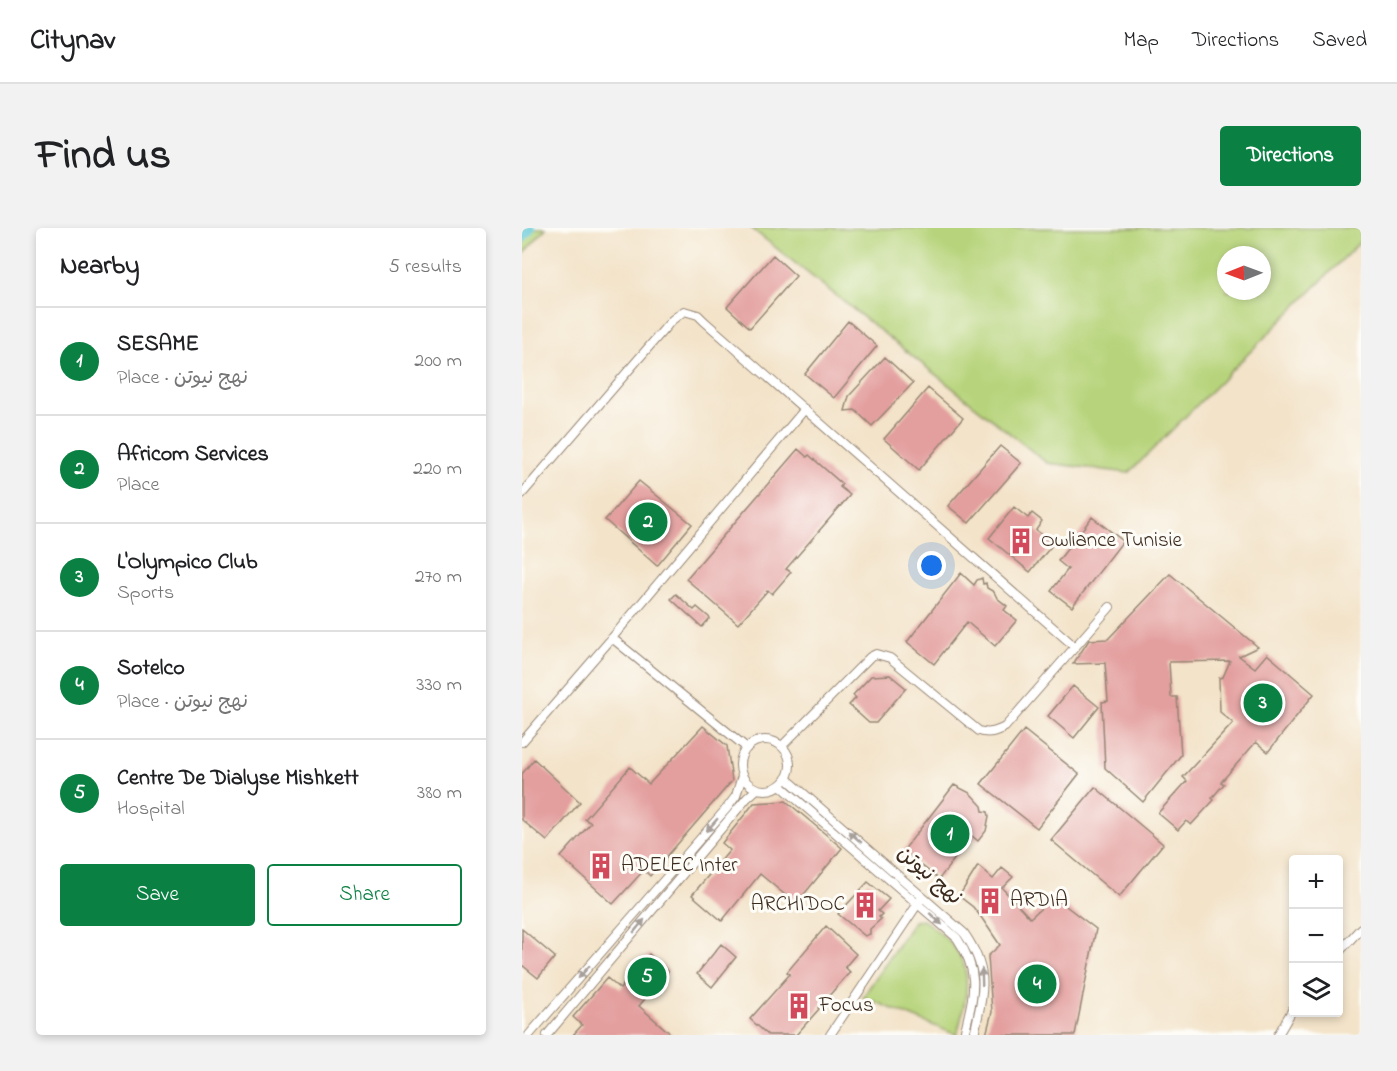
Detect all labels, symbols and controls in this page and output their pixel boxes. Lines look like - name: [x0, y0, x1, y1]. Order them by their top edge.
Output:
- text: Citynav: [30, 21, 115, 62]
- text: Map: [1123, 26, 1159, 56]
- text: Directions: [1192, 26, 1279, 56]
- text: Saved: [1312, 26, 1367, 56]
- text: Find us: [36, 126, 171, 187]
- button: Directions: [1220, 126, 1361, 186]
- north arrow: [1217, 246, 1271, 300]
- text: Nearby: [60, 248, 139, 286]
- text: 5 results: [389, 253, 462, 282]
- text: SESAME: [117, 329, 199, 361]
- text: 1: [76, 347, 83, 376]
- text: 200 m: [414, 347, 462, 376]
- text: Place · نهج نيوتن: [117, 364, 248, 393]
- text: Africom Services: [117, 439, 269, 471]
- text: 2: [75, 455, 84, 484]
- text: 220 m: [413, 455, 462, 484]
- text: Place: [117, 471, 159, 500]
- pin: 2: [628, 500, 668, 544]
- building icon: Owliance Tunisie: [1006, 526, 1036, 556]
- place label: Owliance Tunisie: [1041, 526, 1182, 556]
- text: L'Olympico Club: [117, 547, 257, 579]
- your location: [917, 551, 946, 580]
- text: 3: [75, 563, 84, 592]
- text: 270 m: [415, 563, 462, 592]
- text: Sports: [117, 579, 174, 608]
- text: Sotelco: [117, 653, 185, 685]
- text: 4: [75, 671, 84, 700]
- text: 330 m: [416, 671, 462, 700]
- pin: 3: [1244, 680, 1282, 726]
- text: Place · نهج نيوتن: [117, 688, 248, 717]
- text: Centre De Dialyse Mishkett: [117, 763, 359, 795]
- text: 5: [74, 779, 85, 808]
- text: 380 m: [417, 779, 462, 808]
- text: Hospital: [117, 795, 185, 824]
- pin: 1: [930, 812, 970, 856]
- one-way arrow: [706, 817, 719, 833]
- one-way arrow: [847, 830, 863, 843]
- street label: نهج نيوتن: [890, 839, 968, 913]
- building icon: ADELEC Inter: [586, 851, 616, 881]
- place label: ADELEC Inter: [621, 851, 738, 881]
- map controls: [1289, 855, 1343, 1017]
- button: +: [1289, 855, 1343, 909]
- button: Save: [60, 864, 255, 926]
- button: Share: [267, 864, 462, 926]
- building icon: ARDIA: [975, 886, 1005, 916]
- place label: ARDIA: [1010, 886, 1068, 916]
- place label: ARCHIDOC: [751, 890, 845, 920]
- building icon: ARCHIDOC: [850, 890, 880, 920]
- button: −: [1289, 909, 1343, 963]
- one-way arrow: [929, 912, 944, 926]
- one-way arrow: [632, 919, 645, 934]
- pin: 5: [628, 954, 666, 999]
- pin: 4: [1018, 962, 1056, 1006]
- button: layers: [1289, 963, 1343, 1017]
- one-way arrow: [578, 964, 591, 979]
- one-way arrow: [977, 968, 986, 987]
- building icon: Focus: [784, 991, 814, 1021]
- place label: Focus: [818, 991, 874, 1021]

